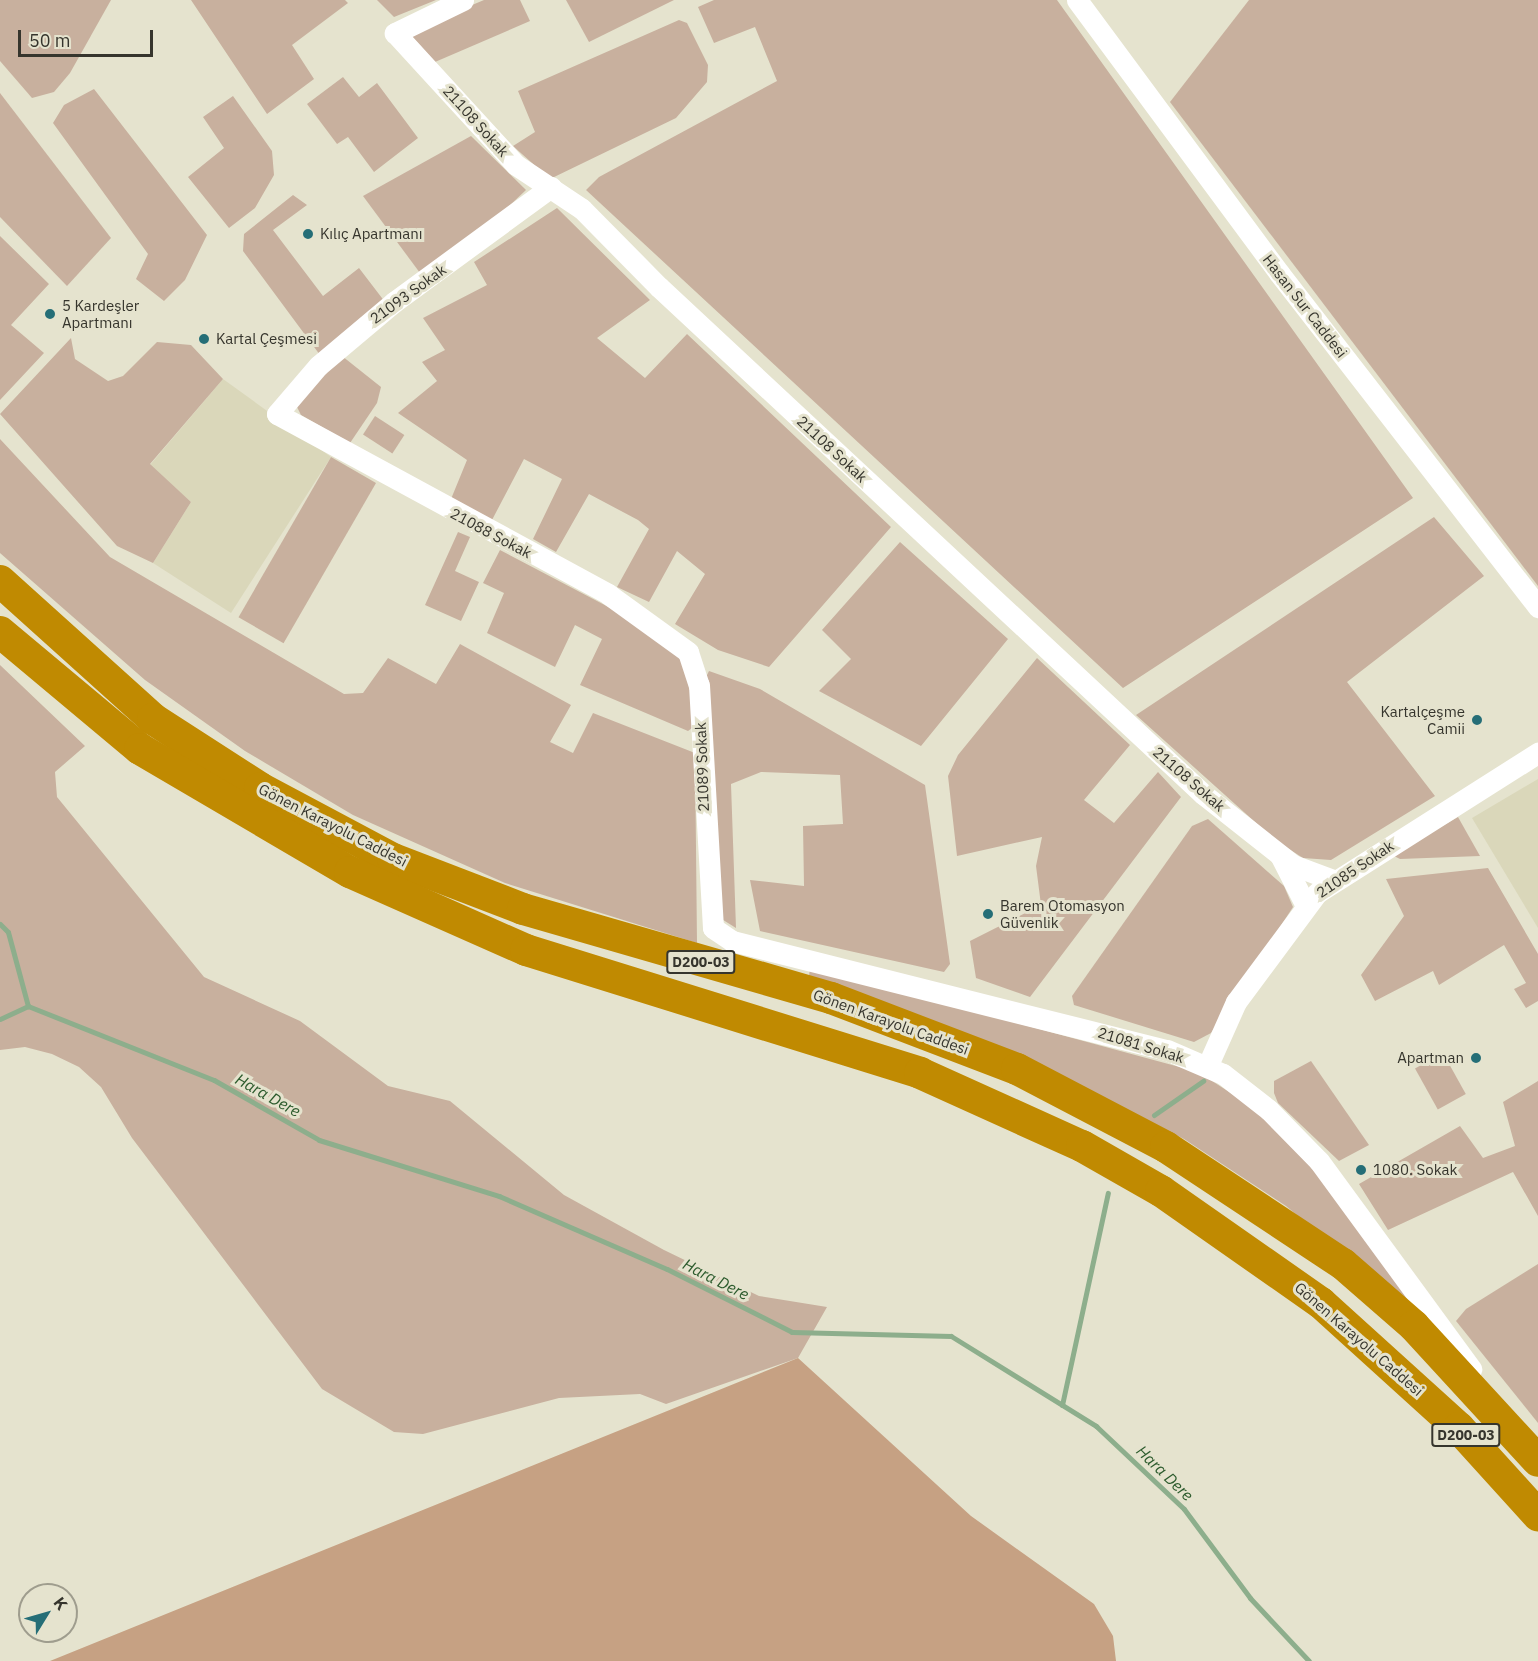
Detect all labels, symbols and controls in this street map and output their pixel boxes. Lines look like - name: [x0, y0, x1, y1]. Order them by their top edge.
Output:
- scale bar: [21, 18, 156, 56]
- text: 50 m: [29, 29, 71, 52]
- street label: 21108 Sokak: [439, 82, 513, 160]
- place label: Kılıç Apartmanı: [320, 225, 423, 243]
- marker: Kılıç Apartmanı: [301, 227, 315, 241]
- street label: Hasan Sur Caddesi: [1259, 251, 1351, 361]
- street label: 21093 Sokak: [367, 260, 449, 328]
- place label: 5 Kardeşler Apartmanı: [62, 296, 139, 331]
- marker: 5 Kardeşler Apartmanı: [43, 307, 57, 321]
- place label: Kartal Çeşmesi: [216, 330, 317, 348]
- marker: Kartal Çeşmesi: [197, 332, 211, 346]
- street label: 21108 Sokak: [793, 412, 871, 486]
- street label: 21088 Sokak: [447, 504, 535, 562]
- place label: Kartalçeşme Camii: [1380, 702, 1465, 737]
- marker: Kartalçeşme Camii: [1470, 713, 1484, 727]
- street label: 21089 Sokak: [691, 722, 713, 812]
- street label: 21108 Sokak: [1149, 743, 1229, 815]
- street label: Gönen Karayolu Caddesi: [256, 780, 410, 870]
- street label: 21085 Sokak: [1313, 837, 1397, 901]
- place label: Barem Otomasyon Güvenlik: [1000, 896, 1125, 931]
- marker: Barem Otomasyon Güvenlik: [981, 907, 995, 921]
- road number: D200-03: [665, 951, 737, 973]
- street label: Gönen Karayolu Caddesi: [811, 985, 971, 1059]
- street label: 21081 Sokak: [1096, 1023, 1186, 1067]
- place label: Apartman: [1397, 1049, 1464, 1067]
- marker: Apartman: [1469, 1051, 1483, 1065]
- water label: Hara Dere: [232, 1069, 304, 1121]
- place label: 1080. Sokak: [1373, 1161, 1457, 1179]
- marker: 1080. Sokak: [1354, 1163, 1368, 1177]
- water label: Hara Dere: [680, 1254, 752, 1304]
- street label: Gönen Karayolu Caddesi: [1291, 1278, 1427, 1400]
- road number: D200-03: [1430, 1424, 1502, 1446]
- water label: Hara Dere: [1133, 1441, 1197, 1505]
- north arrow: [18, 1583, 78, 1643]
- text: K: [49, 1593, 72, 1614]

